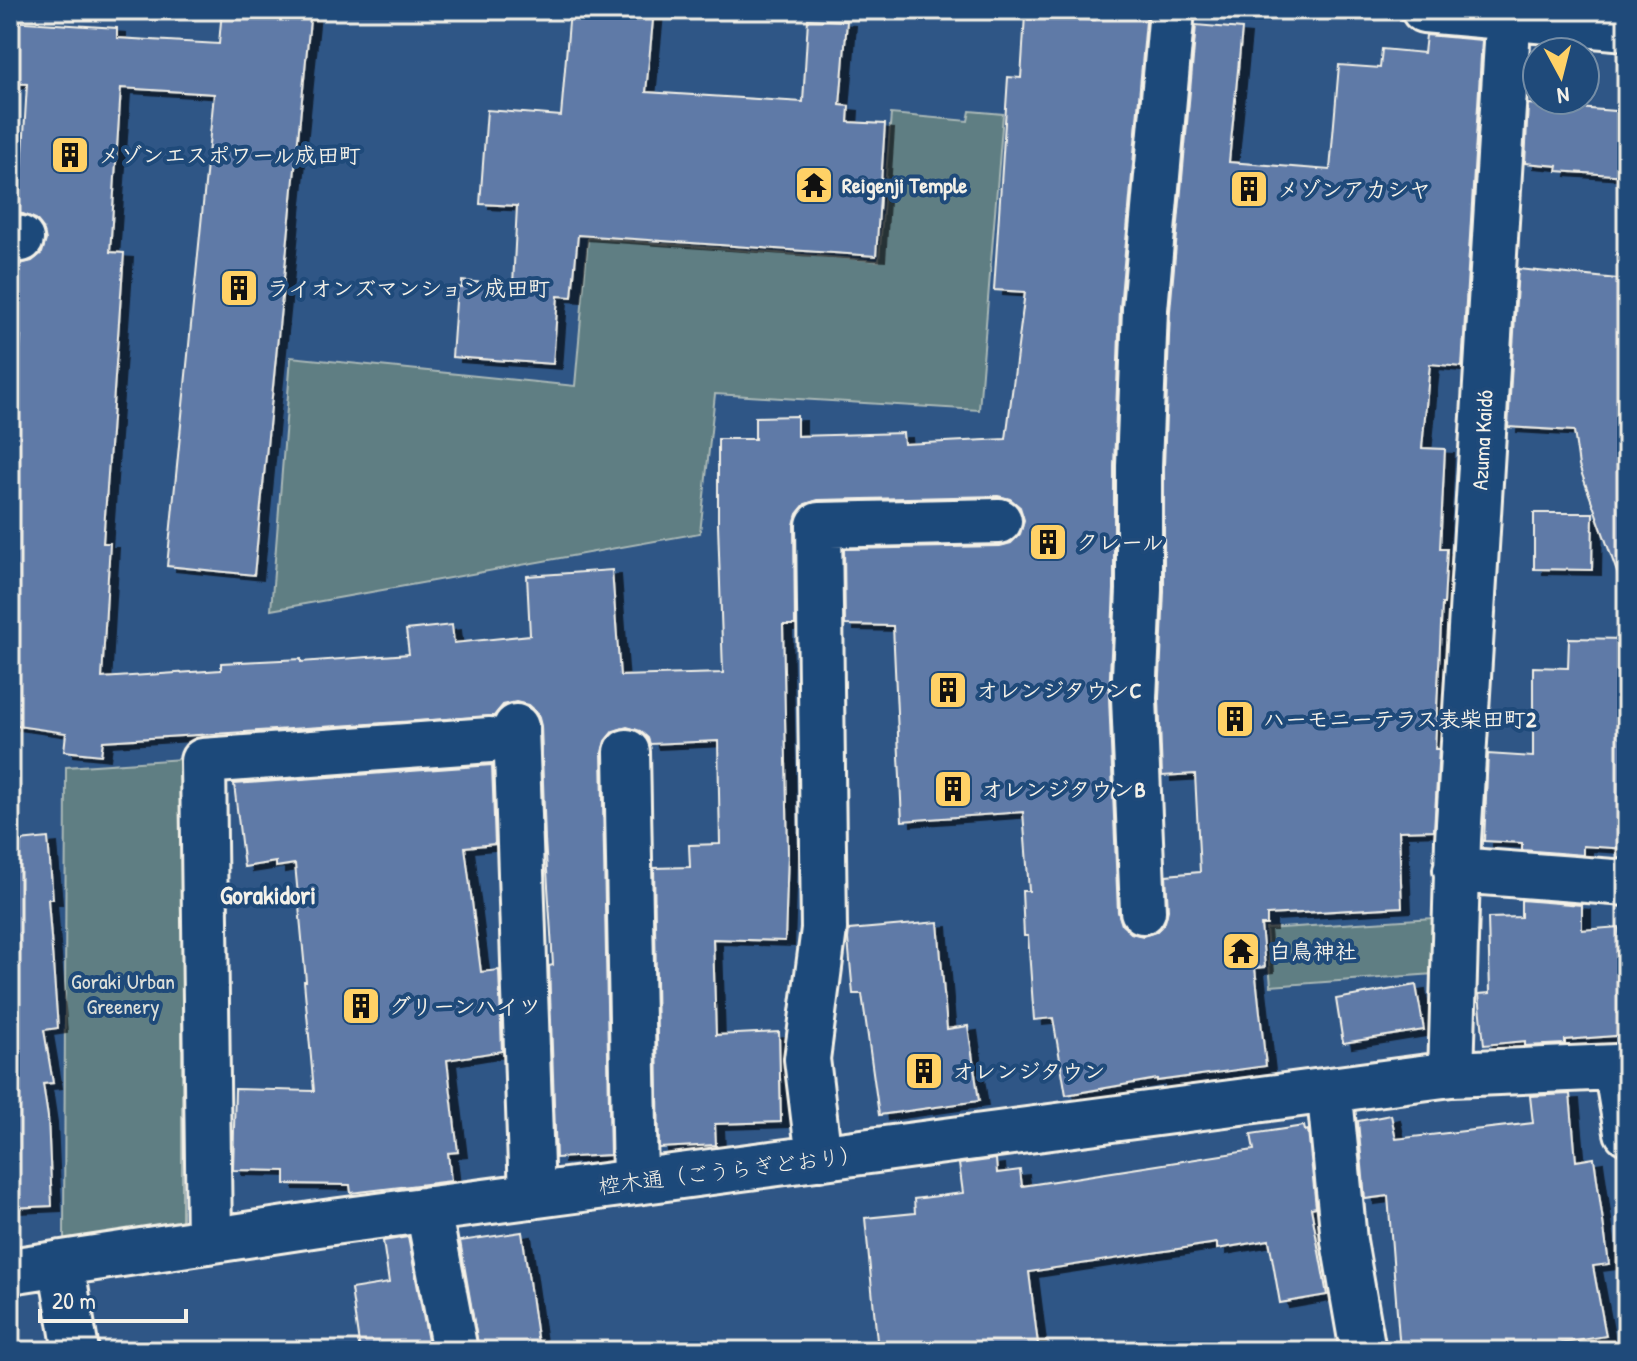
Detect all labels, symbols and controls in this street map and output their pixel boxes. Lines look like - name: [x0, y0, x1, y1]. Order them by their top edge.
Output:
- north arrow: [1521, 36, 1601, 116]
- text: N: [1556, 80, 1571, 111]
- building icon: メゾンエスポワール成田町: [49, 134, 91, 176]
- place label: メゾンエスポワール成田町: [98, 140, 361, 170]
- temple icon: Reigenji Temple: [793, 164, 835, 206]
- building icon: メゾンアカシヤ: [1228, 168, 1270, 210]
- place label: Reigenji Temple: [842, 170, 968, 201]
- place label: メゾンアカシヤ: [1277, 174, 1431, 204]
- building icon: ライオンズマンション成田町: [218, 267, 260, 309]
- place label: ライオンズマンション成田町: [267, 273, 550, 303]
- street label: Azuma Kaidó: [1464, 389, 1500, 491]
- building icon: クレール: [1027, 521, 1069, 563]
- place label: クレール: [1076, 527, 1164, 557]
- building icon: オレンジタウンC: [927, 669, 969, 711]
- place label: オレンジタウンC: [976, 675, 1142, 705]
- building icon: ハーモニーテラス表柴田町2: [1214, 698, 1256, 740]
- place label: ハーモニーテラス表柴田町2: [1263, 704, 1537, 734]
- building icon: オレンジタウンB: [932, 768, 974, 810]
- place label: オレンジタウンB: [981, 774, 1146, 804]
- district label: Gorakidori: [220, 877, 316, 912]
- temple icon: 白鳥神社: [1220, 930, 1262, 972]
- place label: 白鳥神社: [1269, 936, 1357, 966]
- park label: Goraki Urban Greenery: [71, 966, 175, 1021]
- building icon: グリーンハイツ: [340, 985, 382, 1027]
- place label: グリーンハイツ: [389, 991, 541, 1021]
- building icon: オレンジタウン: [903, 1050, 945, 1092]
- place label: オレンジタウン: [952, 1056, 1106, 1086]
- street label: 椌木通（ごうらぎどおり）: [596, 1139, 864, 1201]
- scale bar: [40, 1273, 186, 1323]
- text: 20 m: [52, 1284, 96, 1316]

